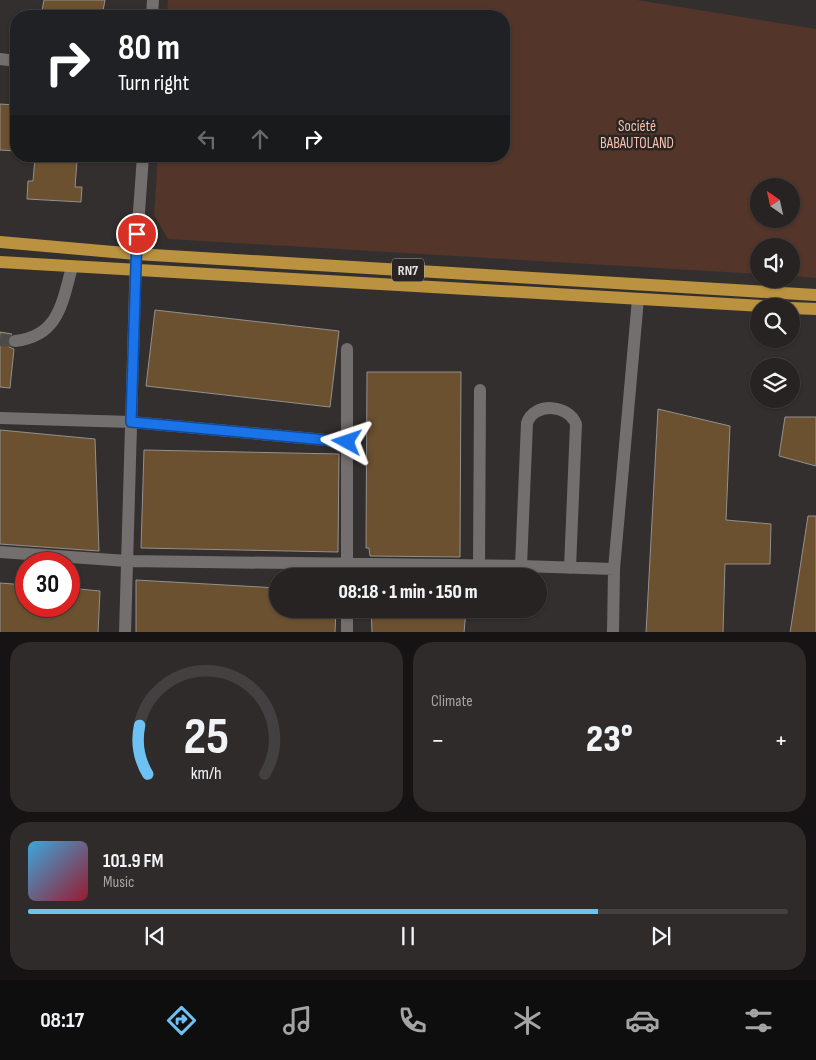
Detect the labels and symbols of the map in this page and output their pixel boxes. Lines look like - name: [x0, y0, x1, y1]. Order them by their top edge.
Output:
- park label: Société BABAUTOLAND: [600, 117, 674, 153]
- north arrow: [750, 178, 800, 228]
- pin: [116, 213, 158, 255]
- road number: RN7: [392, 258, 424, 282]
- position arrow: [320, 415, 372, 467]
- speed limit sign: 30: [15, 552, 80, 617]

